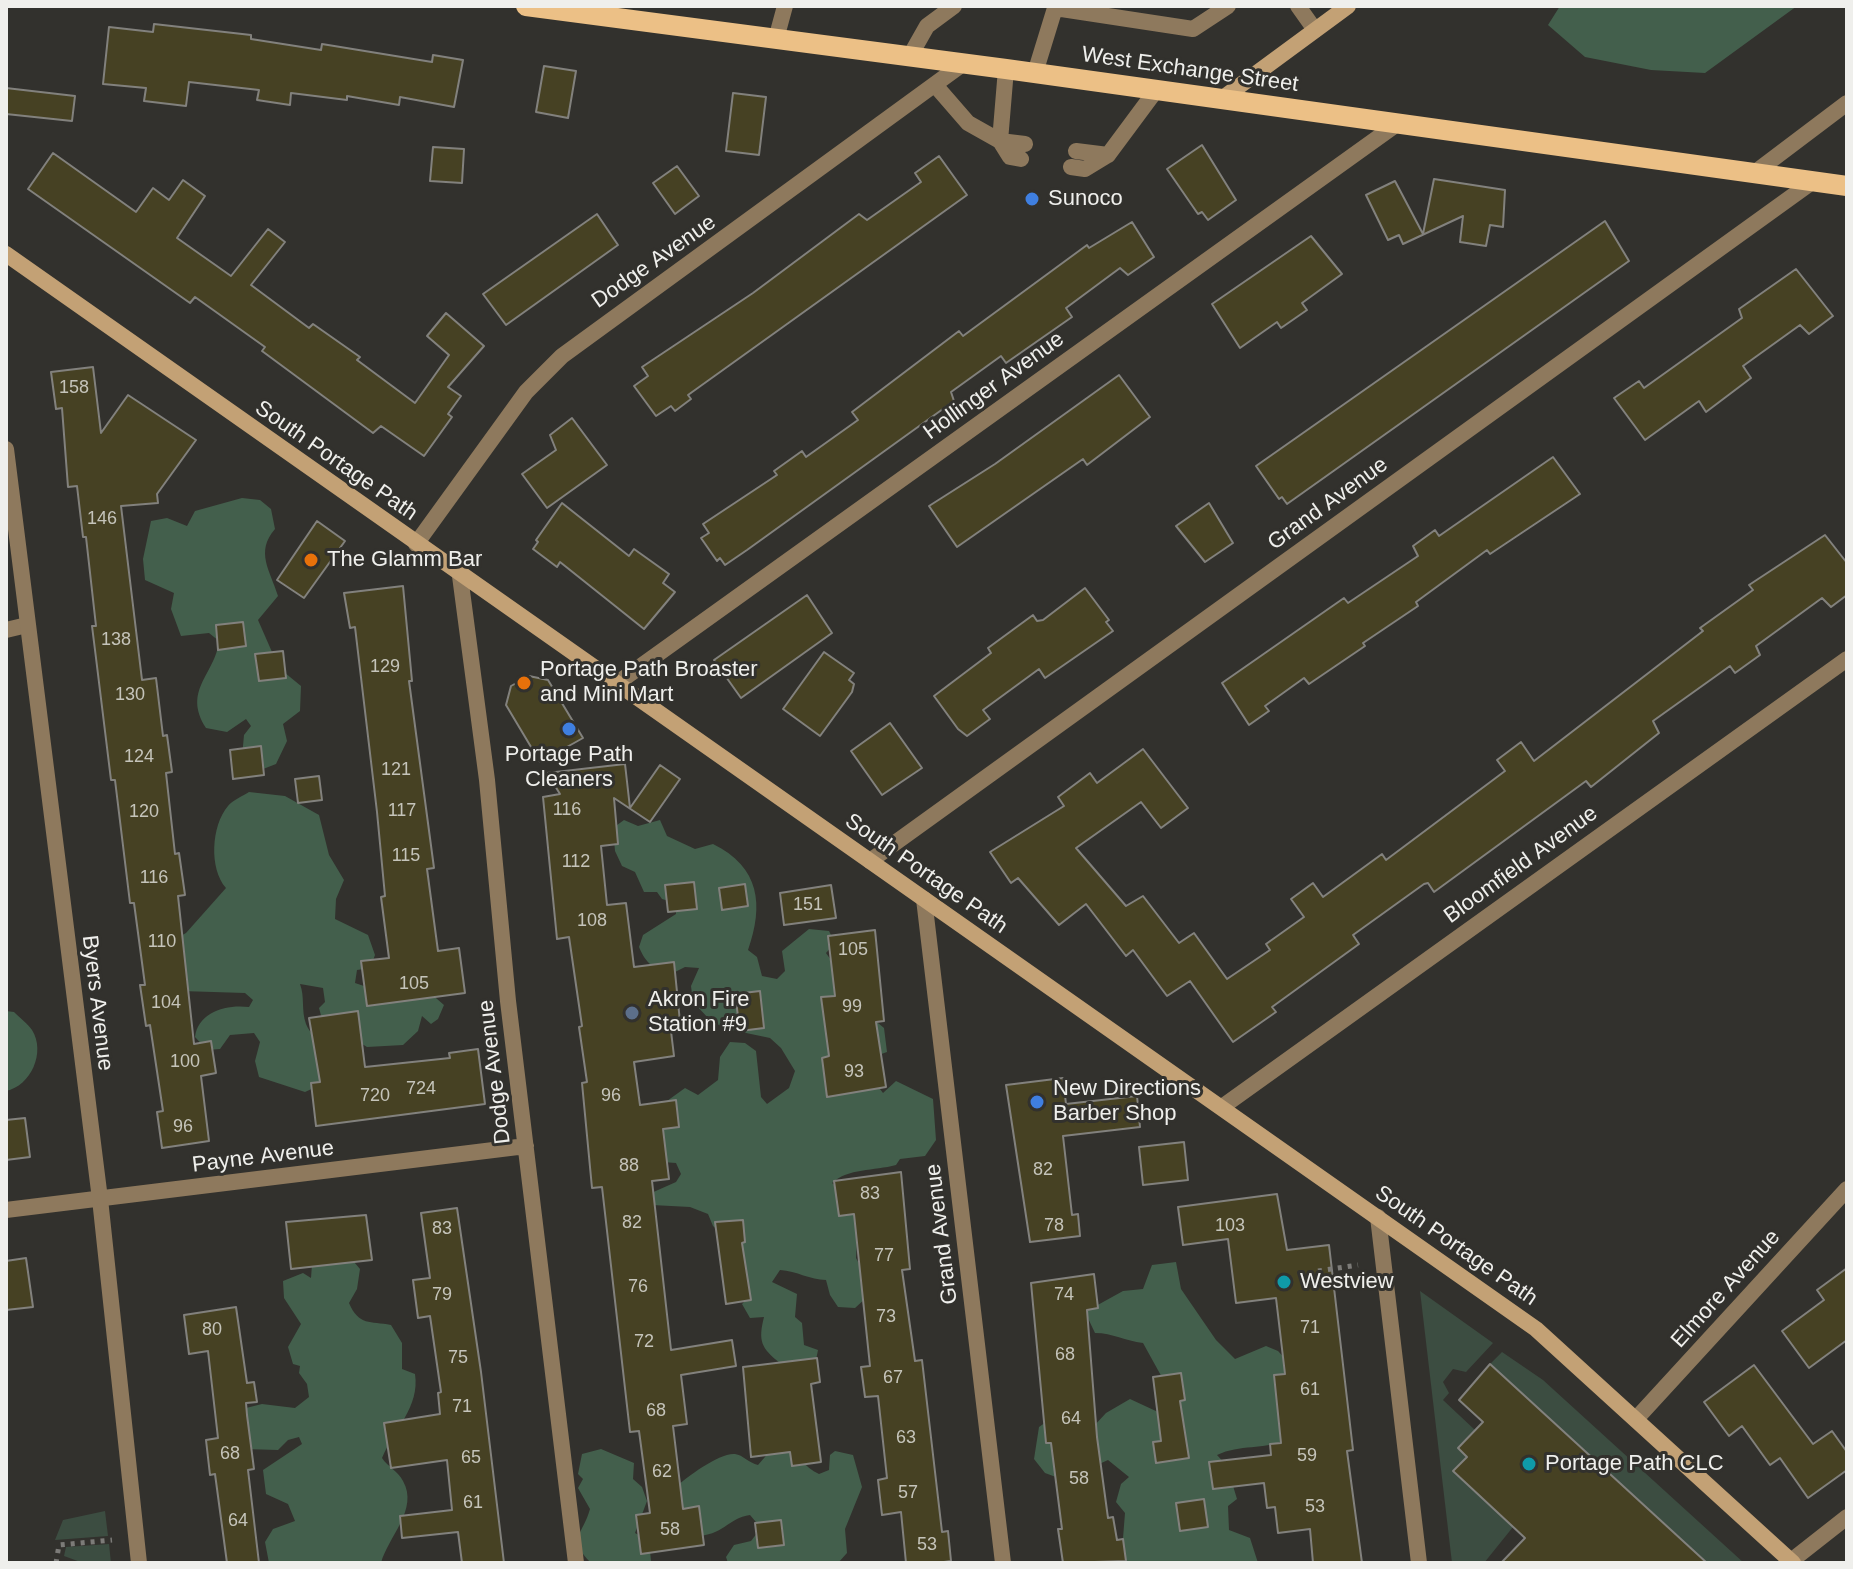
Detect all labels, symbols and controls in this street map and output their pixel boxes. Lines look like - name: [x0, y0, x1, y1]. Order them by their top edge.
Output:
- street label: West Exchange Street: [1080, 42, 1300, 98]
- place label: Sunoco: [1048, 186, 1123, 212]
- marker: Sunoco: [1023, 190, 1041, 208]
- street label: Dodge Avenue: [587, 210, 721, 314]
- street label: Hollinger Avenue: [919, 326, 1069, 446]
- house number: 158: [59, 377, 89, 399]
- street label: South Portage Path: [250, 395, 422, 527]
- street label: Grand Avenue: [1263, 452, 1393, 556]
- house number: 146: [87, 508, 117, 530]
- place label: The Glamm Bar: [327, 547, 482, 573]
- marker: The Glamm Bar: [302, 551, 320, 569]
- house number: 138: [101, 629, 131, 651]
- house number: 129: [370, 656, 400, 678]
- place label: Portage Path Broaster and Mini Mart: [540, 657, 758, 708]
- marker: Portage Path Broaster and Mini Mart: [515, 674, 533, 692]
- house number: 130: [115, 684, 145, 706]
- marker: Portage Path Cleaners: [560, 720, 578, 738]
- place label: Portage Path Cleaners: [505, 742, 633, 794]
- house number: 124: [124, 746, 154, 768]
- house number: 121: [381, 759, 411, 781]
- house number: 116: [553, 799, 581, 821]
- house number: 117: [388, 800, 416, 822]
- house number: 120: [129, 801, 159, 823]
- street label: Bloomfield Avenue: [1439, 801, 1603, 929]
- street label: South Portage Path: [840, 808, 1012, 940]
- house number: 115: [392, 845, 420, 867]
- house number: 112: [562, 851, 590, 873]
- house number: 116: [140, 867, 168, 889]
- house number: 151: [793, 894, 823, 916]
- house number: 108: [577, 910, 607, 932]
- house number: 110: [148, 931, 176, 953]
- street label: Byers Avenue: [76, 934, 118, 1072]
- house number: 105: [838, 939, 868, 961]
- house number: 105: [399, 973, 429, 995]
- place label: Akron Fire Station #9: [648, 987, 749, 1038]
- house number: 104: [151, 992, 181, 1014]
- house number: 99: [842, 996, 862, 1018]
- street label: Dodge Avenue: [473, 998, 517, 1146]
- marker: Akron Fire Station #9: [623, 1004, 641, 1022]
- house number: 100: [170, 1051, 200, 1073]
- house number: 93: [844, 1061, 864, 1083]
- place label: New Directions Barber Shop: [1053, 1076, 1201, 1128]
- house number: 724: [406, 1078, 436, 1100]
- house number: 720: [360, 1085, 390, 1107]
- house number: 96: [601, 1085, 621, 1107]
- marker: New Directions Barber Shop: [1028, 1093, 1046, 1111]
- house number: 96: [173, 1116, 193, 1138]
- street label: Payne Avenue: [191, 1135, 335, 1179]
- house number: 88: [619, 1155, 639, 1177]
- house number: 82: [1033, 1159, 1053, 1181]
- street label: Grand Avenue: [920, 1162, 964, 1306]
- street label: South Portage Path: [1370, 1180, 1542, 1312]
- house number: 83: [860, 1183, 880, 1205]
- house number: 82: [622, 1212, 642, 1234]
- house number: 78: [1044, 1215, 1064, 1237]
- house number: 103: [1215, 1215, 1245, 1237]
- house number: 83: [432, 1218, 452, 1240]
- street label: Elmore Avenue: [1666, 1224, 1786, 1354]
- house number: 77: [874, 1245, 894, 1267]
- place label: Westview: [1300, 1269, 1394, 1295]
- marker: Westview: [1275, 1273, 1293, 1291]
- house number: 76: [628, 1276, 648, 1298]
- house number: 79: [432, 1284, 452, 1306]
- house number: 74: [1054, 1284, 1074, 1306]
- house number: 73: [876, 1306, 896, 1328]
- house number: 71: [1300, 1317, 1320, 1339]
- house number: 80: [202, 1319, 222, 1341]
- house number: 72: [634, 1331, 654, 1353]
- house number: 68: [1055, 1344, 1075, 1366]
- house number: 75: [448, 1347, 468, 1369]
- house number: 67: [883, 1367, 903, 1389]
- house number: 61: [1300, 1379, 1320, 1401]
- house number: 71: [452, 1396, 472, 1418]
- house number: 68: [646, 1400, 666, 1422]
- house number: 64: [1061, 1408, 1081, 1430]
- house number: 63: [896, 1427, 916, 1449]
- house number: 68: [220, 1443, 240, 1465]
- house number: 59: [1297, 1445, 1317, 1467]
- house number: 65: [461, 1447, 481, 1469]
- place label: Portage Path CLC: [1545, 1451, 1724, 1477]
- marker: Portage Path CLC: [1520, 1455, 1538, 1473]
- house number: 62: [652, 1461, 672, 1483]
- house number: 58: [1069, 1468, 1089, 1490]
- house number: 57: [898, 1482, 918, 1504]
- house number: 61: [463, 1492, 483, 1514]
- house number: 53: [1305, 1496, 1325, 1518]
- house number: 64: [228, 1510, 248, 1532]
- house number: 58: [660, 1519, 680, 1541]
- house number: 53: [917, 1534, 937, 1556]

